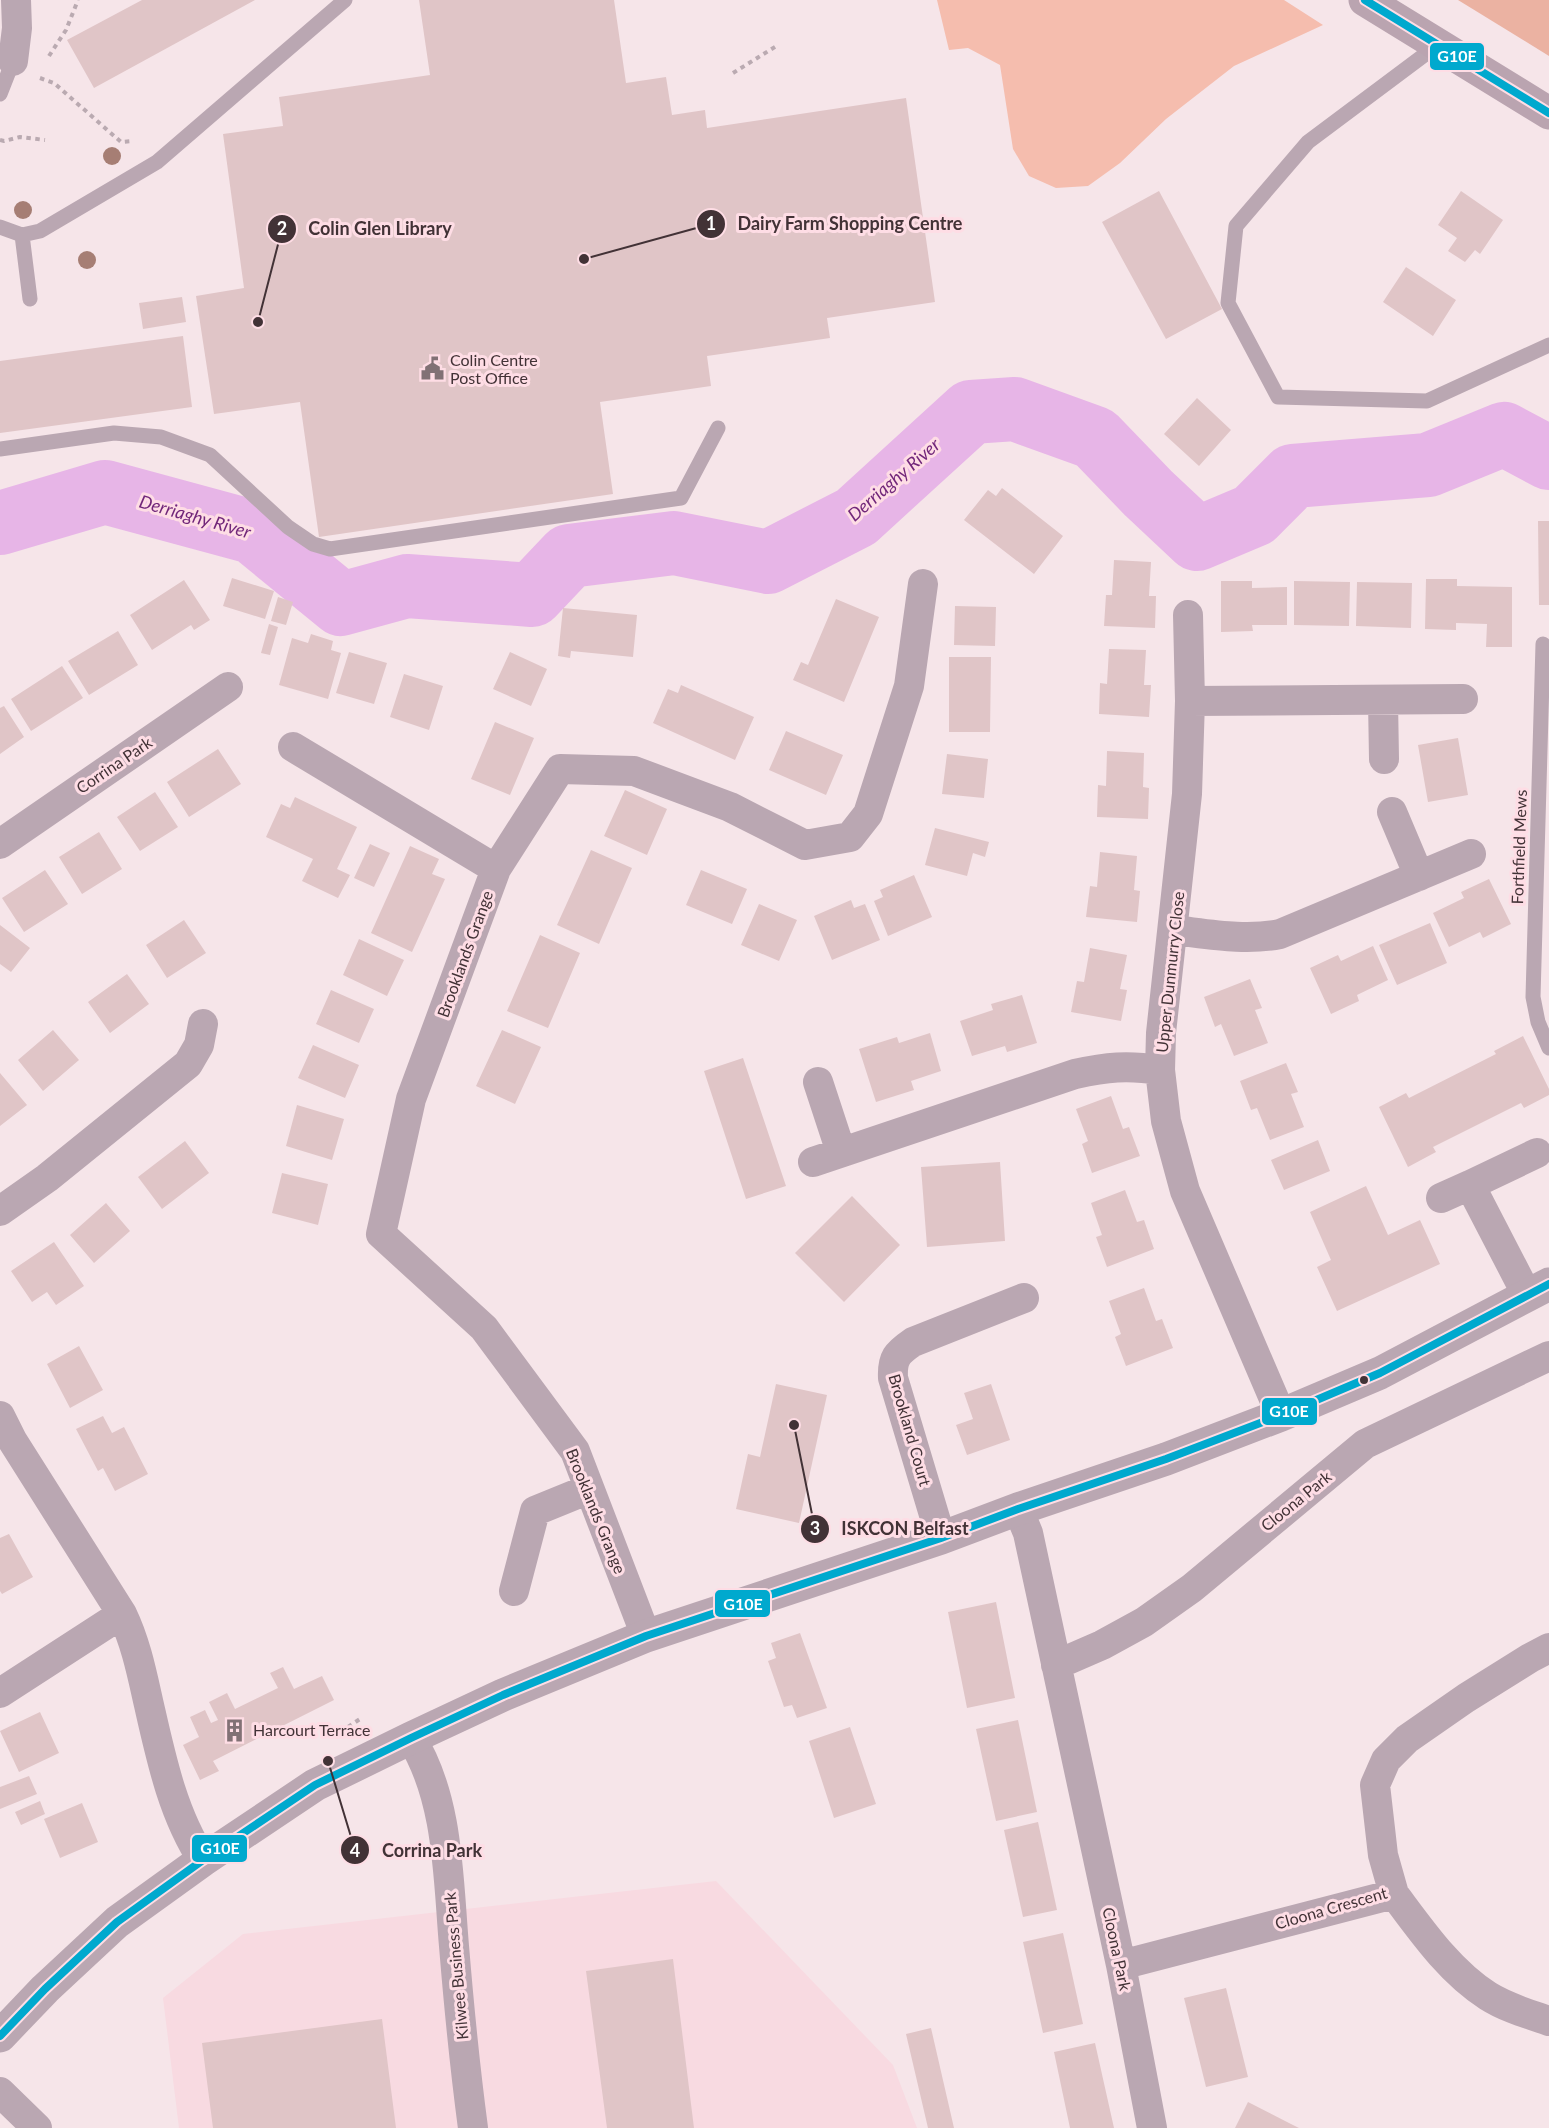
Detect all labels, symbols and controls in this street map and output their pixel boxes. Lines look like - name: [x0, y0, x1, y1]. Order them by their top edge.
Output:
- line badge: G10E: [1429, 42, 1485, 71]
- text: G10E: [1437, 46, 1477, 65]
- callout: Dairy Farm Shopping Centre: [696, 206, 975, 242]
- callout: Colin Glen Library: [267, 211, 464, 247]
- text: 1: [706, 212, 716, 234]
- text: Dairy Farm Shopping Centre: [738, 212, 963, 234]
- text: 2: [277, 217, 287, 239]
- text: Colin Glen Library: [308, 217, 452, 239]
- place label: Colin Centre Post Office: [450, 350, 538, 387]
- public building icon: Colin Centre Post Office: [419, 356, 445, 382]
- water label: Derriaghy River: [843, 433, 945, 525]
- water label: Derriaghy River: [137, 490, 254, 543]
- street label: Corrina Park: [72, 732, 156, 797]
- street label: Forthfield Mews: [1507, 789, 1530, 905]
- street label: Brooklands Grange: [433, 888, 496, 1020]
- street label: Upper Dunmurry Close: [1152, 890, 1187, 1053]
- street label: Brookland Court: [885, 1372, 936, 1488]
- unlabelled marker: [1358, 1374, 1370, 1386]
- line badge: G10E: [1261, 1397, 1318, 1426]
- text: G10E: [1269, 1401, 1309, 1420]
- street label: Brooklands Grange: [563, 1445, 630, 1576]
- street label: Cloona Park: [1257, 1466, 1335, 1535]
- callout: ISKCON Belfast: [800, 1511, 981, 1547]
- text: 3: [810, 1517, 820, 1539]
- text: ISKCON Belfast: [841, 1517, 969, 1539]
- line badge: G10E: [714, 1589, 771, 1618]
- text: G10E: [723, 1594, 763, 1613]
- building icon: Harcourt Terrace: [222, 1717, 248, 1743]
- place label: Harcourt Terrace: [253, 1720, 370, 1739]
- callout: Corrina Park: [340, 1832, 494, 1868]
- line badge: G10E: [191, 1834, 248, 1863]
- text: G10E: [200, 1838, 240, 1857]
- text: 4: [350, 1839, 360, 1861]
- text: Corrina Park: [382, 1839, 482, 1861]
- street label: Cloona Crescent: [1273, 1882, 1389, 1933]
- street label: Kilwee Business Park: [440, 1891, 471, 2041]
- street label: Cloona Park: [1099, 1905, 1136, 1993]

